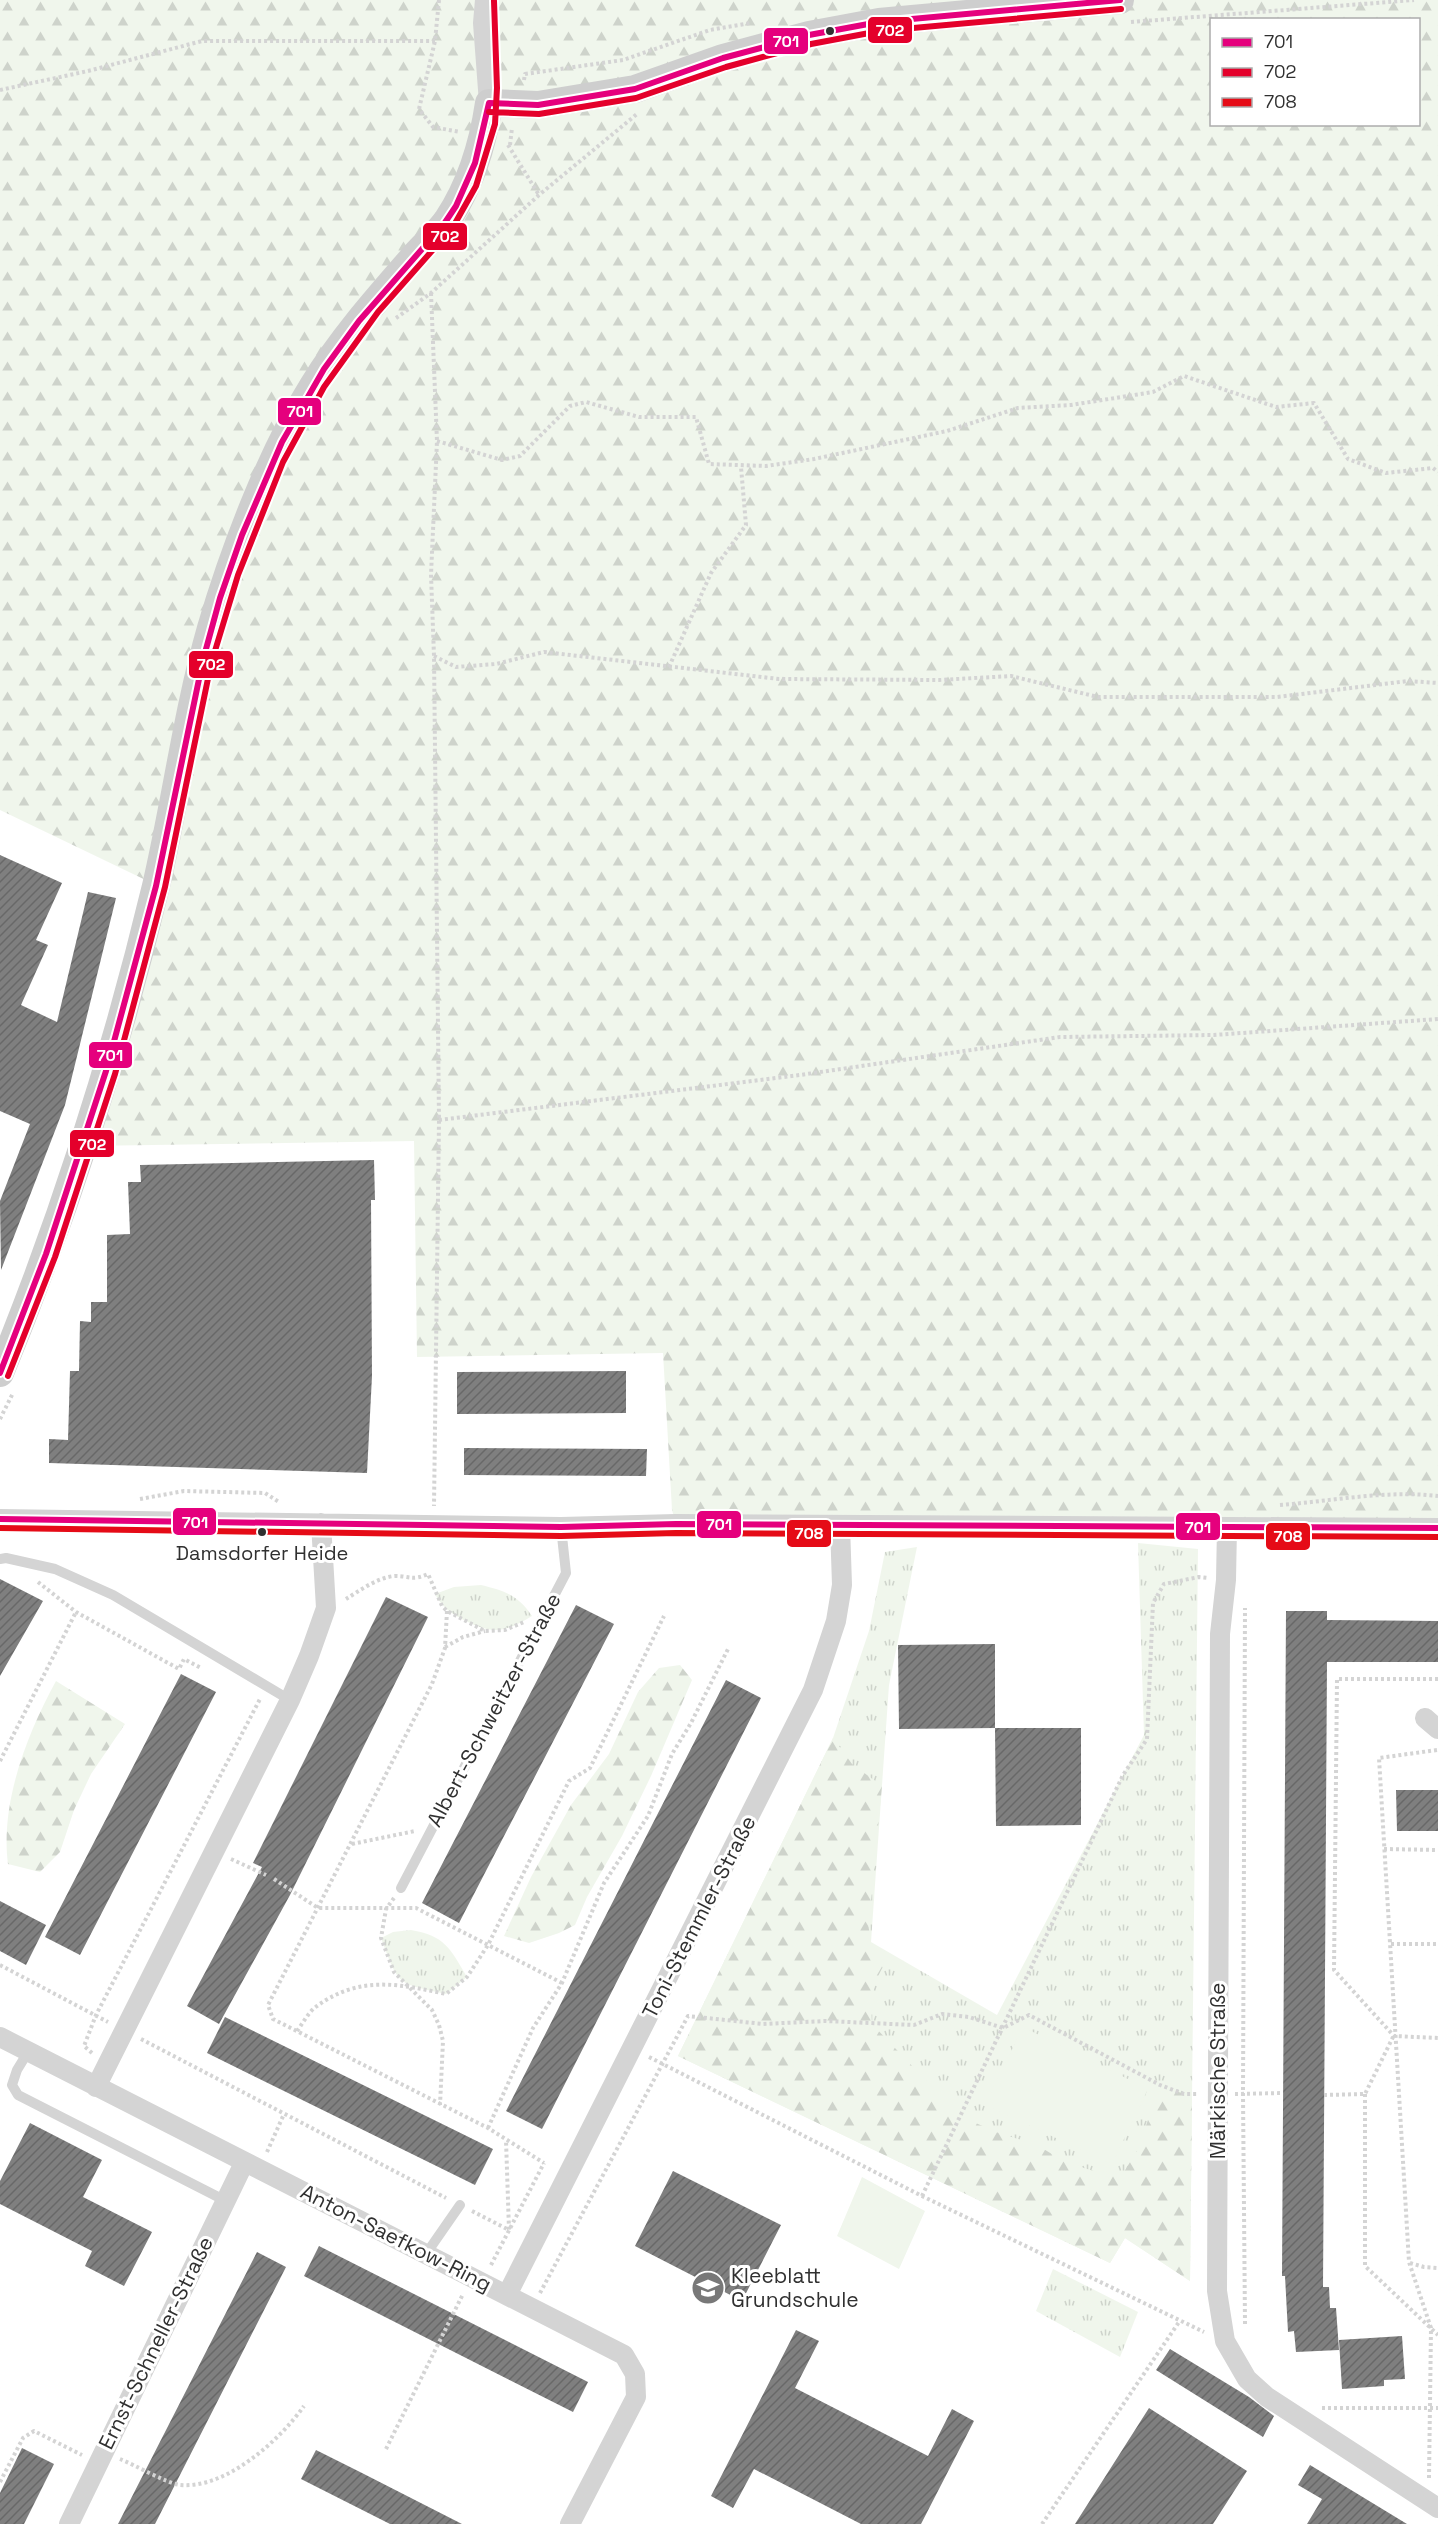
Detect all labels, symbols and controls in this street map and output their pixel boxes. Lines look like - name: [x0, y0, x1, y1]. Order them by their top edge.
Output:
- line badge: 702: [867, 16, 913, 44]
- legend: [1210, 18, 1420, 126]
- text: 702: [876, 20, 904, 41]
- unlabelled marker: [824, 25, 836, 37]
- line badge: 701: [763, 27, 809, 55]
- text: 701: [1264, 30, 1293, 53]
- text: 701: [773, 31, 799, 52]
- text: 702: [1264, 60, 1296, 83]
- text: 708: [1264, 90, 1297, 113]
- line badge: 702: [422, 222, 468, 251]
- text: 702: [431, 226, 459, 247]
- line badge: 701: [277, 397, 322, 426]
- text: 701: [287, 401, 313, 422]
- line badge: 702: [188, 650, 234, 679]
- text: 702: [197, 654, 225, 675]
- line badge: 701: [88, 1041, 133, 1069]
- text: 701: [97, 1045, 123, 1066]
- line badge: 702: [69, 1129, 115, 1158]
- text: 702: [78, 1134, 106, 1155]
- line badge: 701: [172, 1507, 217, 1536]
- line badge: 701: [696, 1510, 742, 1539]
- text: 701: [182, 1512, 208, 1533]
- line badge: 701: [1175, 1512, 1221, 1541]
- text: 701: [706, 1514, 732, 1535]
- text: 701: [1185, 1517, 1211, 1538]
- line badge: 708: [786, 1519, 832, 1548]
- line badge: 708: [1265, 1522, 1311, 1551]
- text: 708: [795, 1523, 824, 1544]
- marker: Damsdorfer Heide: [256, 1526, 268, 1538]
- text: 708: [1274, 1526, 1303, 1547]
- place label: Damsdorfer Heide: [176, 1540, 348, 1566]
- street label: Albert-Schweitzer-Straße: [420, 1588, 567, 1831]
- street label: Toni-Stemmler-Straße: [636, 1811, 761, 2023]
- street label: Märkische Straße: [1204, 1983, 1231, 2159]
- street label: Anton-Saefkow-Ring: [296, 2178, 496, 2297]
- street label: Ernst-Schneller-Straße: [92, 2232, 219, 2454]
- place label: Kleeblatt Grundschule: [731, 2262, 859, 2313]
- school or university icon: Kleeblatt Grundschule: [690, 2270, 726, 2306]

